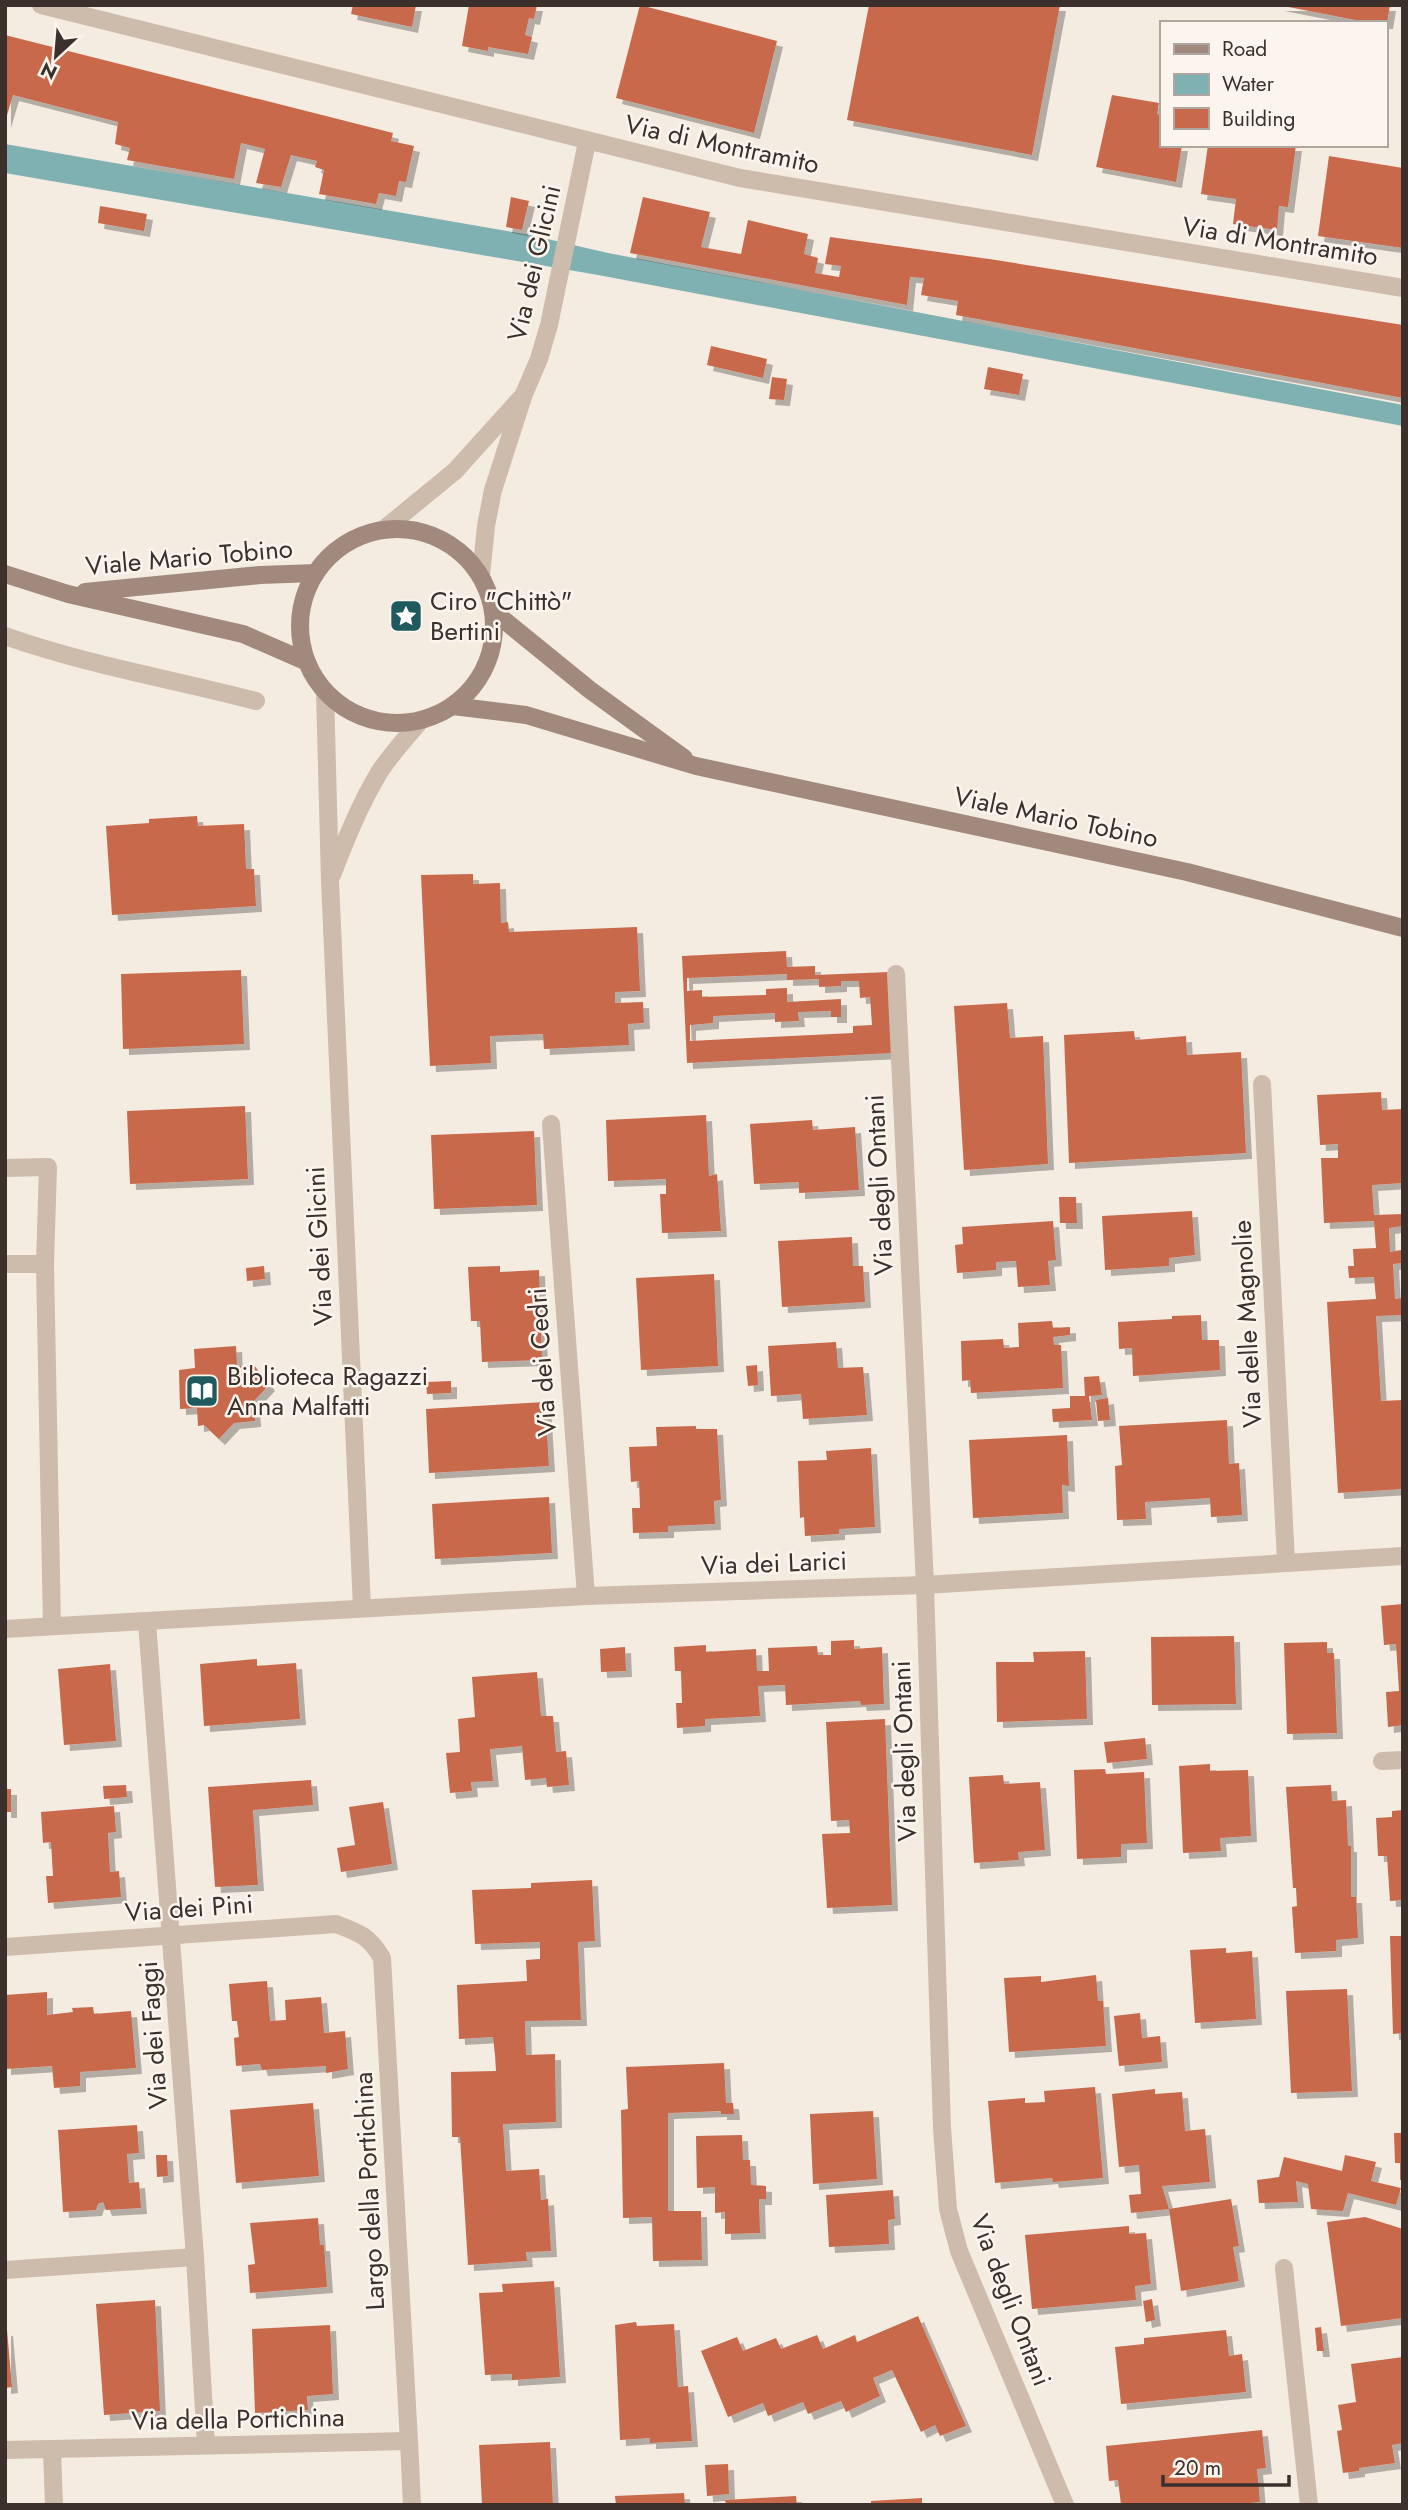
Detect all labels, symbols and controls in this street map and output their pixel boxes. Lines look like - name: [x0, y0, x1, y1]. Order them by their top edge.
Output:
- north arrow: [21, 21, 91, 91]
- legend: [1160, 21, 1387, 147]
- text: Road: [1222, 34, 1267, 64]
- text: N: [36, 55, 61, 86]
- text: Water: [1222, 69, 1275, 99]
- text: Building: [1222, 104, 1295, 134]
- street label: Via di Montramito: [621, 105, 823, 183]
- street label: Via dei Glicini: [498, 181, 570, 345]
- street label: Via di Montramito: [1179, 207, 1381, 275]
- street label: Viale Mario Tobino: [84, 529, 294, 585]
- place label: Ciro "Chittò" Bertini: [430, 582, 573, 650]
- place icon: Ciro "Chittò" Bertini: [387, 597, 425, 635]
- street label: Viale Mario Tobino: [950, 777, 1162, 857]
- street label: Via degli Ontani: [855, 1094, 903, 1276]
- street label: Via dei Glicini: [296, 1165, 342, 1327]
- street label: Via delle Magnolie: [1223, 1219, 1271, 1429]
- street label: Via dei Cedri: [518, 1287, 566, 1437]
- place label: Biblioteca Ragazzi Anna Malfatti: [227, 1357, 428, 1425]
- library icon: Biblioteca Ragazzi Anna Malfatti: [183, 1372, 221, 1410]
- street label: Via dei Larici: [700, 1541, 848, 1585]
- street label: Via degli Ontani: [882, 1660, 926, 1842]
- street label: Via dei Pini: [124, 1885, 254, 1931]
- street label: Via dei Faggi: [129, 1960, 177, 2110]
- street label: Largo della Portichina: [344, 2071, 394, 2311]
- street label: Via degli Ontani: [961, 2209, 1061, 2391]
- street label: Via della Portichina: [131, 2398, 345, 2440]
- scale bar: [1163, 2444, 1289, 2488]
- text: 20 m: [1174, 2453, 1221, 2483]

